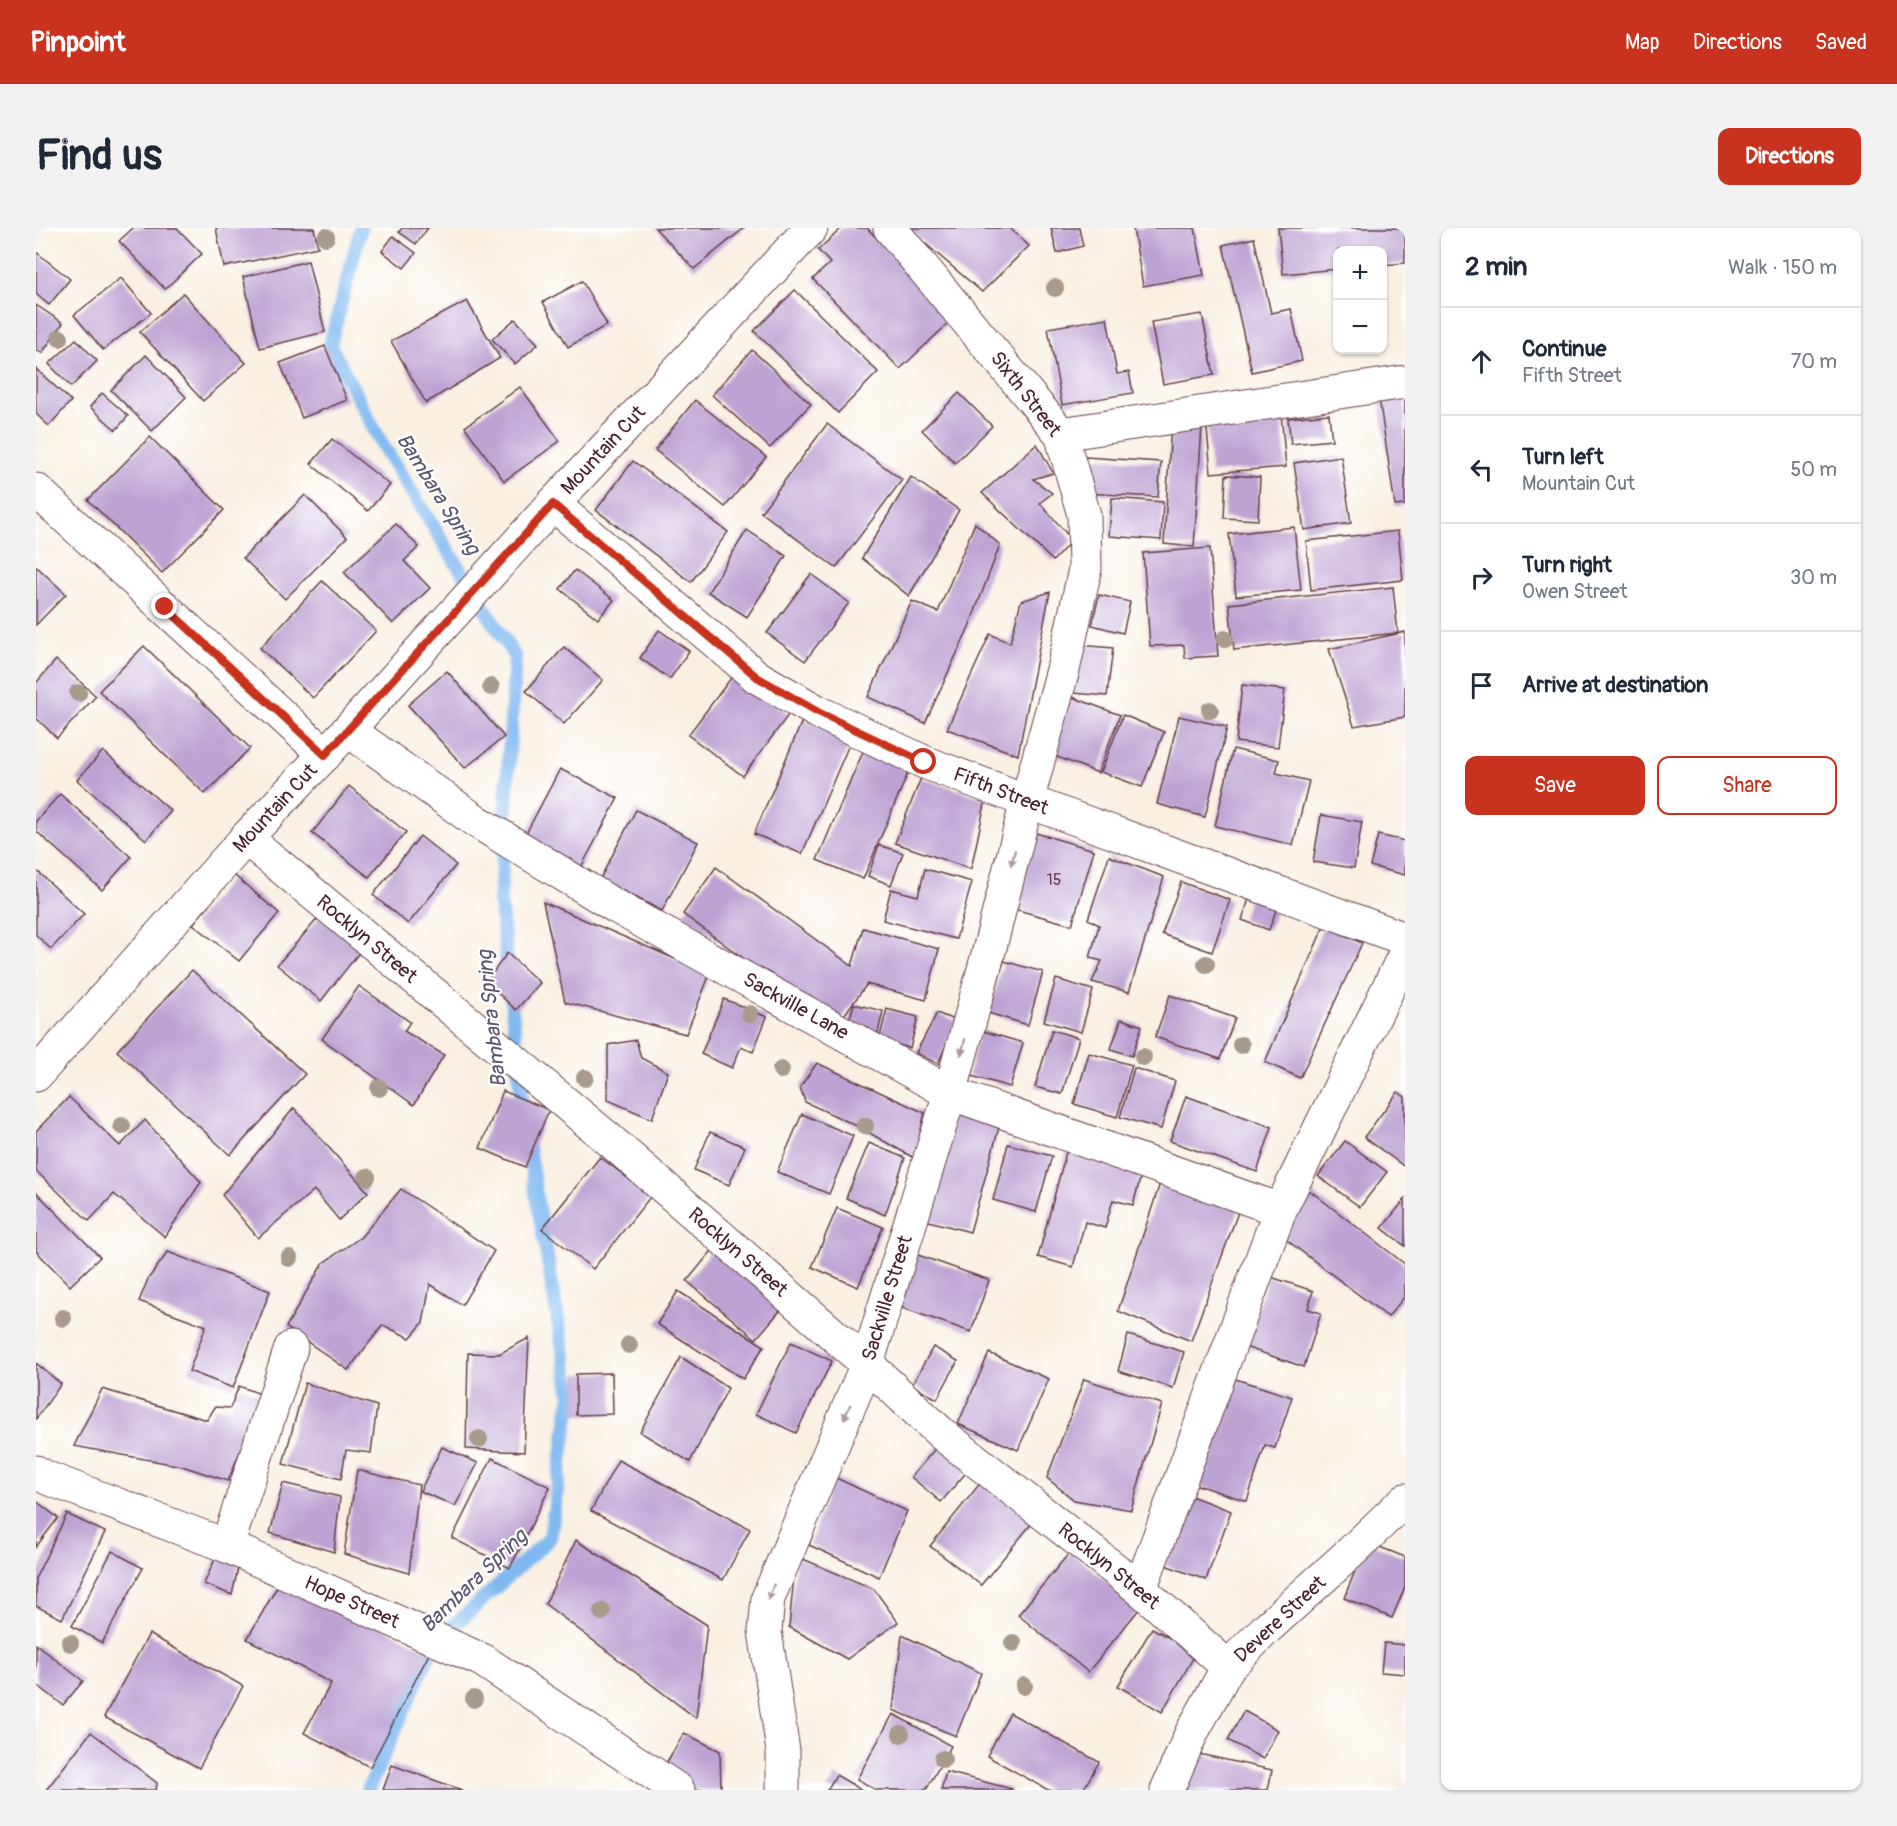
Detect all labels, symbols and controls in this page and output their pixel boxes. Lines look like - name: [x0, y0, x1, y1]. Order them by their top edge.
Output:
- text: Pinpoint: [30, 25, 126, 60]
- text: Map: [1625, 29, 1660, 56]
- text: Directions: [1693, 29, 1782, 56]
- text: Saved: [1815, 29, 1867, 56]
- button: Directions: [1718, 128, 1861, 185]
- text: Find us: [36, 130, 162, 182]
- map controls: [1333, 246, 1387, 354]
- button: +: [1333, 246, 1387, 300]
- text: 2 min: [1465, 251, 1527, 283]
- text: Walk · 150 m: [1728, 255, 1837, 280]
- button: −: [1333, 300, 1387, 354]
- text: Continue: [1522, 335, 1606, 363]
- icon: ahead: [1465, 345, 1498, 378]
- street label: Sixth Street: [985, 346, 1068, 442]
- text: 70 m: [1791, 349, 1837, 374]
- text: Fifth Street: [1522, 363, 1622, 388]
- street label: Mountain Cut: [555, 399, 651, 500]
- water label: Bambara Spring: [390, 428, 487, 561]
- text: Turn left: [1522, 443, 1604, 471]
- icon: left: [1465, 453, 1498, 486]
- text: 50 m: [1790, 457, 1837, 482]
- text: Mountain Cut: [1522, 471, 1635, 496]
- text: Turn right: [1522, 551, 1612, 579]
- icon: right: [1465, 561, 1498, 594]
- text: 30 m: [1790, 565, 1837, 590]
- text: Owen Street: [1522, 579, 1628, 604]
- route end: [151, 593, 177, 619]
- icon: arrive: [1465, 669, 1498, 702]
- text: Arrive at destination: [1522, 671, 1708, 699]
- route start: [910, 748, 936, 774]
- button: Save: [1465, 756, 1645, 815]
- button: Share: [1657, 756, 1837, 815]
- street label: Mountain Cut: [227, 757, 323, 858]
- street label: Fifth Street: [950, 761, 1053, 821]
- one-way arrow: [1007, 849, 1017, 867]
- house number: 15: [1047, 870, 1061, 890]
- street label: Rocklyn Street: [311, 890, 423, 989]
- water label: Bambara Spring: [471, 948, 513, 1089]
- street label: Sackville Lane: [739, 967, 853, 1045]
- one-way arrow: [958, 1038, 967, 1056]
- street label: Rocklyn Street: [683, 1202, 794, 1303]
- street label: Sackville Street: [856, 1231, 918, 1364]
- one-way arrow: [842, 1404, 852, 1422]
- street label: Rocklyn Street: [1053, 1517, 1166, 1615]
- water label: Bambara Spring: [415, 1522, 534, 1639]
- street label: Hope Street: [301, 1570, 404, 1634]
- street label: Devere Street: [1229, 1570, 1332, 1668]
- one-way arrow: [766, 1583, 776, 1601]

